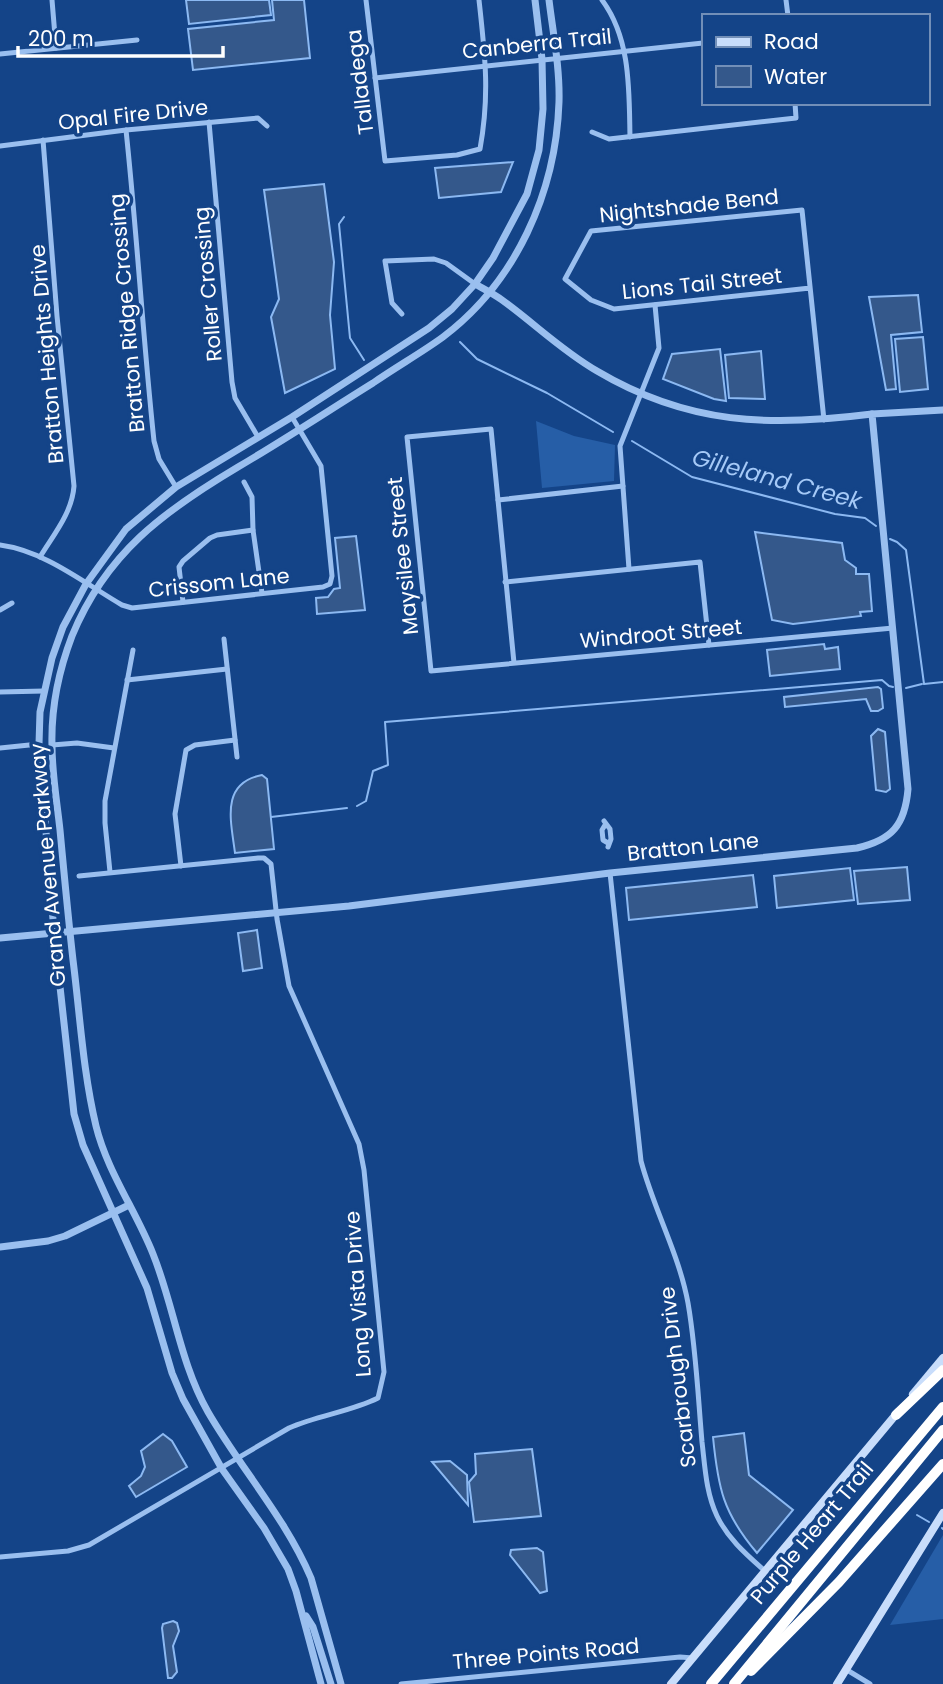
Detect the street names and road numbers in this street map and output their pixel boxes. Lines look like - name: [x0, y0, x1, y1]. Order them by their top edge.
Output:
- street label: Canberra Trail: [461, 21, 613, 66]
- street label: Talladega: [339, 28, 380, 136]
- street label: Opal Fire Drive: [57, 92, 209, 137]
- street label: Nightshade Bend: [598, 182, 780, 229]
- street label: Bratton Ridge Crossing: [102, 192, 151, 434]
- street label: Roller Crossing: [186, 205, 229, 363]
- street label: Bratton Heights Drive: [22, 243, 71, 465]
- street label: Lions Tail Street: [621, 261, 783, 306]
- street label: Maysilee Street: [380, 476, 425, 636]
- street label: Crissom Lane: [147, 561, 291, 604]
- street label: Windroot Street: [579, 612, 743, 655]
- street label: Grand Avenue Parkway: [22, 742, 73, 988]
- street label: Bratton Lane: [626, 825, 760, 868]
- street label: Long Vista Drive: [337, 1210, 378, 1378]
- street label: Scarbrough Drive: [652, 1285, 703, 1469]
- street label: Purple Heart Trail: [743, 1455, 880, 1610]
- street label: Three Points Road: [451, 1631, 641, 1676]

